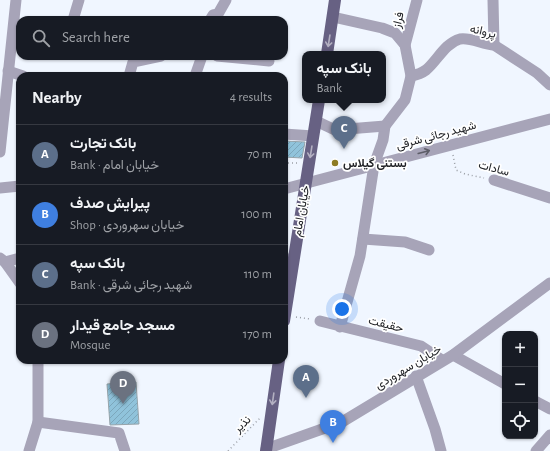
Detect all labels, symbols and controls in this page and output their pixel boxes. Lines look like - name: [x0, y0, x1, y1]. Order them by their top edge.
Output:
- street label: فراز: [390, 11, 408, 31]
- search box: [16, 16, 288, 60]
- street label: پروانه: [468, 22, 497, 42]
- icon: search: [30, 27, 52, 49]
- text: Search here: [62, 30, 130, 45]
- one-way arrow: [325, 34, 333, 47]
- popup: [302, 51, 386, 103]
- text: بانک سپه: [316, 61, 372, 76]
- text: Bank: [316, 82, 342, 95]
- text: Nearby: [32, 89, 82, 106]
- text: 4 results: [230, 91, 272, 104]
- pin: C: [331, 116, 357, 149]
- street label: شهید رجائی شرقی: [395, 119, 478, 153]
- text: بانک تجارت: [70, 136, 136, 151]
- one-way arrow: [307, 145, 315, 158]
- text: A: [41, 148, 49, 161]
- text: 70 m: [247, 148, 272, 161]
- one-way arrow: [418, 148, 431, 155]
- place label: بستنی گیلاس: [343, 157, 407, 170]
- marker: بستنی گیلاس: [330, 158, 340, 168]
- street label: سادات: [477, 158, 511, 178]
- text: Bank · خیابان امام: [70, 159, 159, 172]
- street label: خیابان امام: [291, 184, 313, 238]
- text: پیرایش صدف: [70, 196, 150, 211]
- text: B: [41, 208, 49, 221]
- text: 100 m: [241, 208, 272, 221]
- text: Shop · خیابان سهروردی: [70, 219, 184, 232]
- text: بانک سپه: [70, 256, 125, 271]
- text: C: [42, 268, 48, 281]
- text: 110 m: [244, 268, 272, 281]
- text: Bank · شهید رجائی شرقی: [70, 279, 192, 292]
- your location: [332, 299, 352, 319]
- street label: حقیقت: [367, 314, 405, 335]
- text: مسجد جامع قیدار: [70, 318, 175, 333]
- text: D: [41, 328, 49, 341]
- text: 170 m: [243, 328, 272, 341]
- map controls: [502, 331, 538, 439]
- button: +: [502, 331, 538, 367]
- text: Mosque: [70, 339, 110, 352]
- street label: خیابان سهروردی: [373, 343, 444, 393]
- pin: A: [293, 365, 319, 398]
- button: −: [502, 367, 538, 403]
- pin: D: [110, 371, 136, 404]
- one-way arrow: [269, 392, 277, 405]
- button: locate: [502, 403, 538, 439]
- pin: B: [320, 410, 346, 443]
- street label: نذیر: [230, 413, 254, 437]

